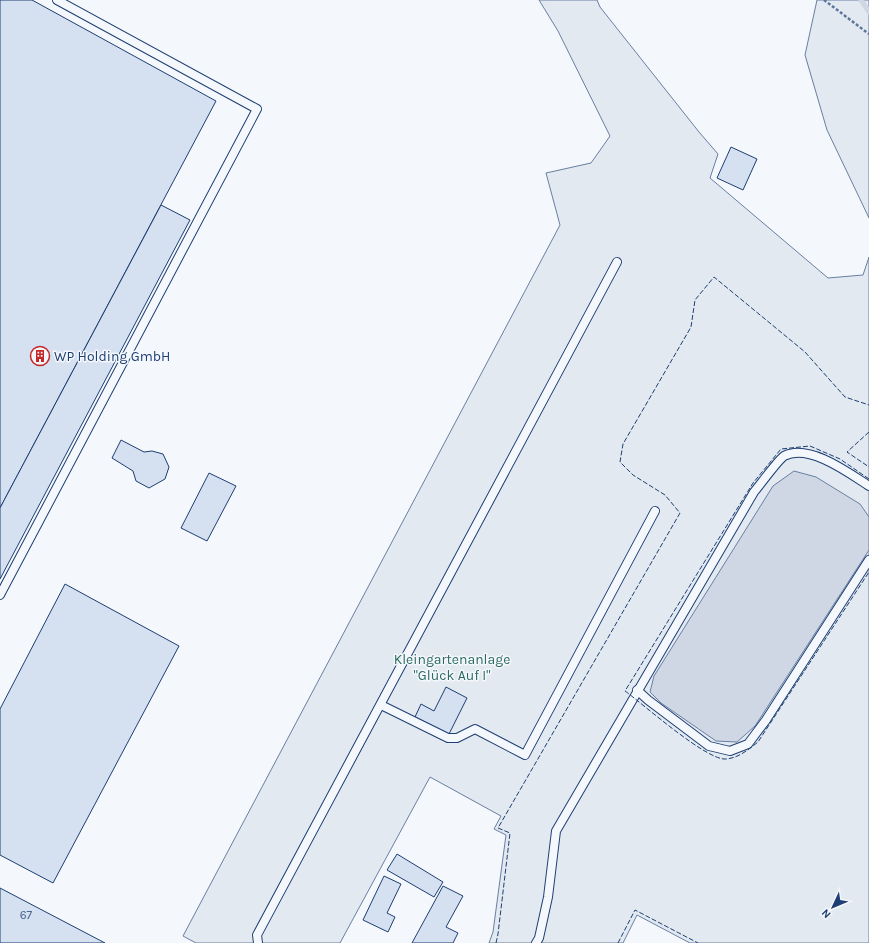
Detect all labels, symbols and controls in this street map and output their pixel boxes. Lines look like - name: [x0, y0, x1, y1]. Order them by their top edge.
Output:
- building icon: WP Holding GmbH: [29, 345, 51, 367]
- place label: WP Holding GmbH: [54, 348, 170, 365]
- park label: Kleingartenanlage "Glück Auf I": [394, 651, 510, 684]
- north arrow: [813, 887, 853, 927]
- text: N: [819, 906, 834, 921]
- house number: 67: [20, 908, 33, 922]

